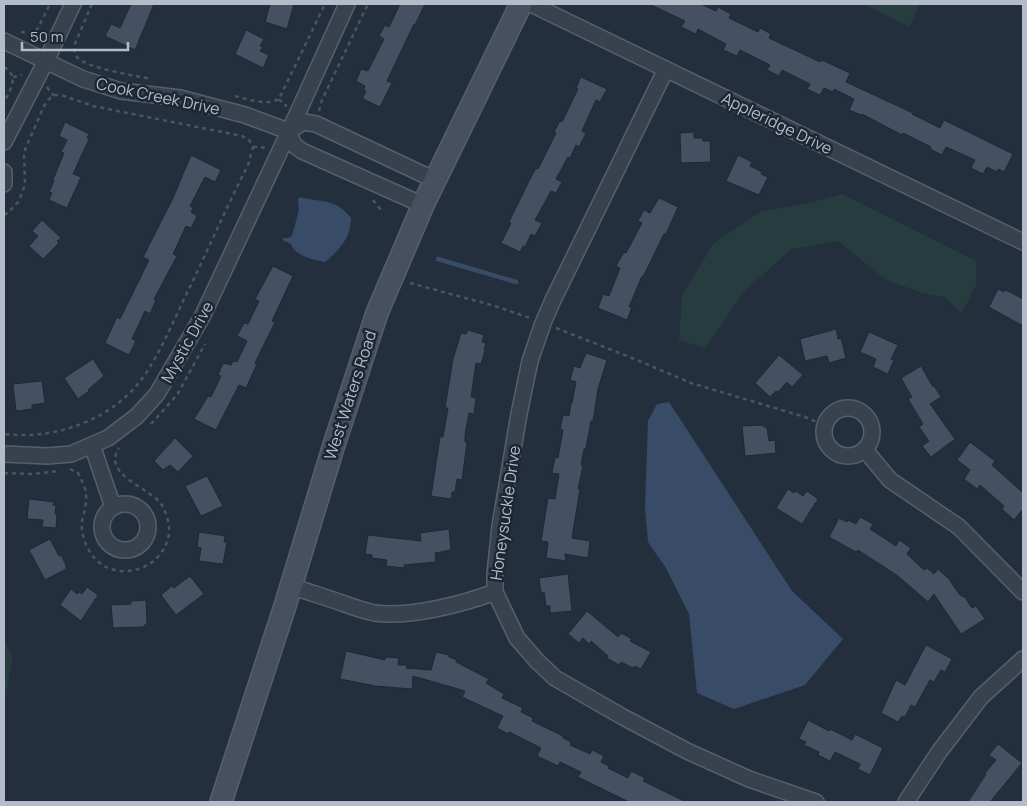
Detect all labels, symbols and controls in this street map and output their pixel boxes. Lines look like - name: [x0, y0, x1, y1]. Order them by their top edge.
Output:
- scale bar: [22, 20, 129, 52]
- text: 50 m: [30, 26, 64, 47]
- street label: Cook Creek Drive: [94, 72, 222, 120]
- street label: Appleridge Drive: [718, 87, 836, 159]
- street label: Mystic Drive: [156, 297, 218, 387]
- street label: West Waters Road: [319, 327, 381, 463]
- street label: Honeysuckle Drive: [485, 444, 525, 582]

